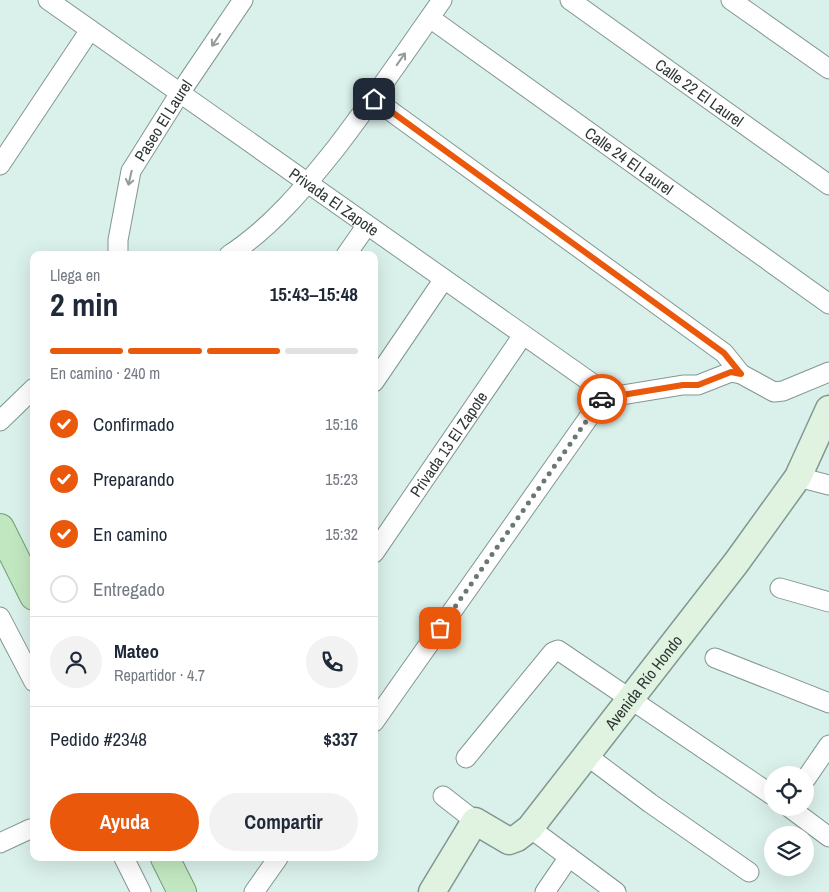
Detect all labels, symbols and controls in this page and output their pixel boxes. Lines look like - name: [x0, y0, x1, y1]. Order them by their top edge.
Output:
- one-way arrow: [211, 33, 221, 47]
- one-way arrow: [396, 52, 406, 66]
- street label: Calle 22 El Laurel: [651, 53, 748, 132]
- street label: Paseo El Laurel: [129, 75, 197, 165]
- pin: [353, 78, 395, 120]
- icon: home: [360, 85, 388, 113]
- street label: Calle 24 El Laurel: [581, 122, 678, 200]
- street label: Privada El Zapote: [285, 162, 383, 241]
- one-way arrow: [125, 169, 134, 185]
- text: Llega en: [50, 264, 100, 286]
- text: 15:43–15:48: [270, 281, 358, 307]
- text: 2 min: [50, 283, 119, 326]
- text: En camino · 240 m: [50, 362, 160, 384]
- courier: [577, 374, 627, 424]
- icon: car: [588, 385, 616, 413]
- street label: Privada 13 El Zapote: [405, 387, 492, 501]
- icon: check: [50, 410, 78, 438]
- text: Confirmado: [93, 411, 174, 437]
- text: 15:16: [325, 413, 358, 435]
- icon: check: [50, 465, 78, 493]
- text: Preparando: [93, 466, 174, 492]
- text: 15:23: [325, 468, 358, 490]
- icon: check: [50, 520, 78, 548]
- text: En camino: [93, 521, 167, 547]
- text: 15:32: [325, 523, 358, 545]
- text: Entregado: [93, 576, 165, 602]
- pin: [419, 607, 461, 649]
- icon: bag: [426, 614, 454, 642]
- street label: Avenida Río Hondo: [599, 630, 687, 735]
- button: person: [50, 636, 102, 688]
- button: phone: [306, 636, 358, 688]
- text: Mateo: [114, 638, 159, 664]
- text: Repartidor · 4.7: [114, 664, 205, 686]
- text: Pedido #2348: [50, 726, 147, 752]
- text: $337: [323, 726, 358, 752]
- map controls: [764, 766, 814, 876]
- button: locate: [764, 766, 814, 816]
- button: Ayuda: [50, 793, 199, 851]
- button: Compartir: [209, 793, 358, 851]
- button: layers: [764, 826, 814, 876]

